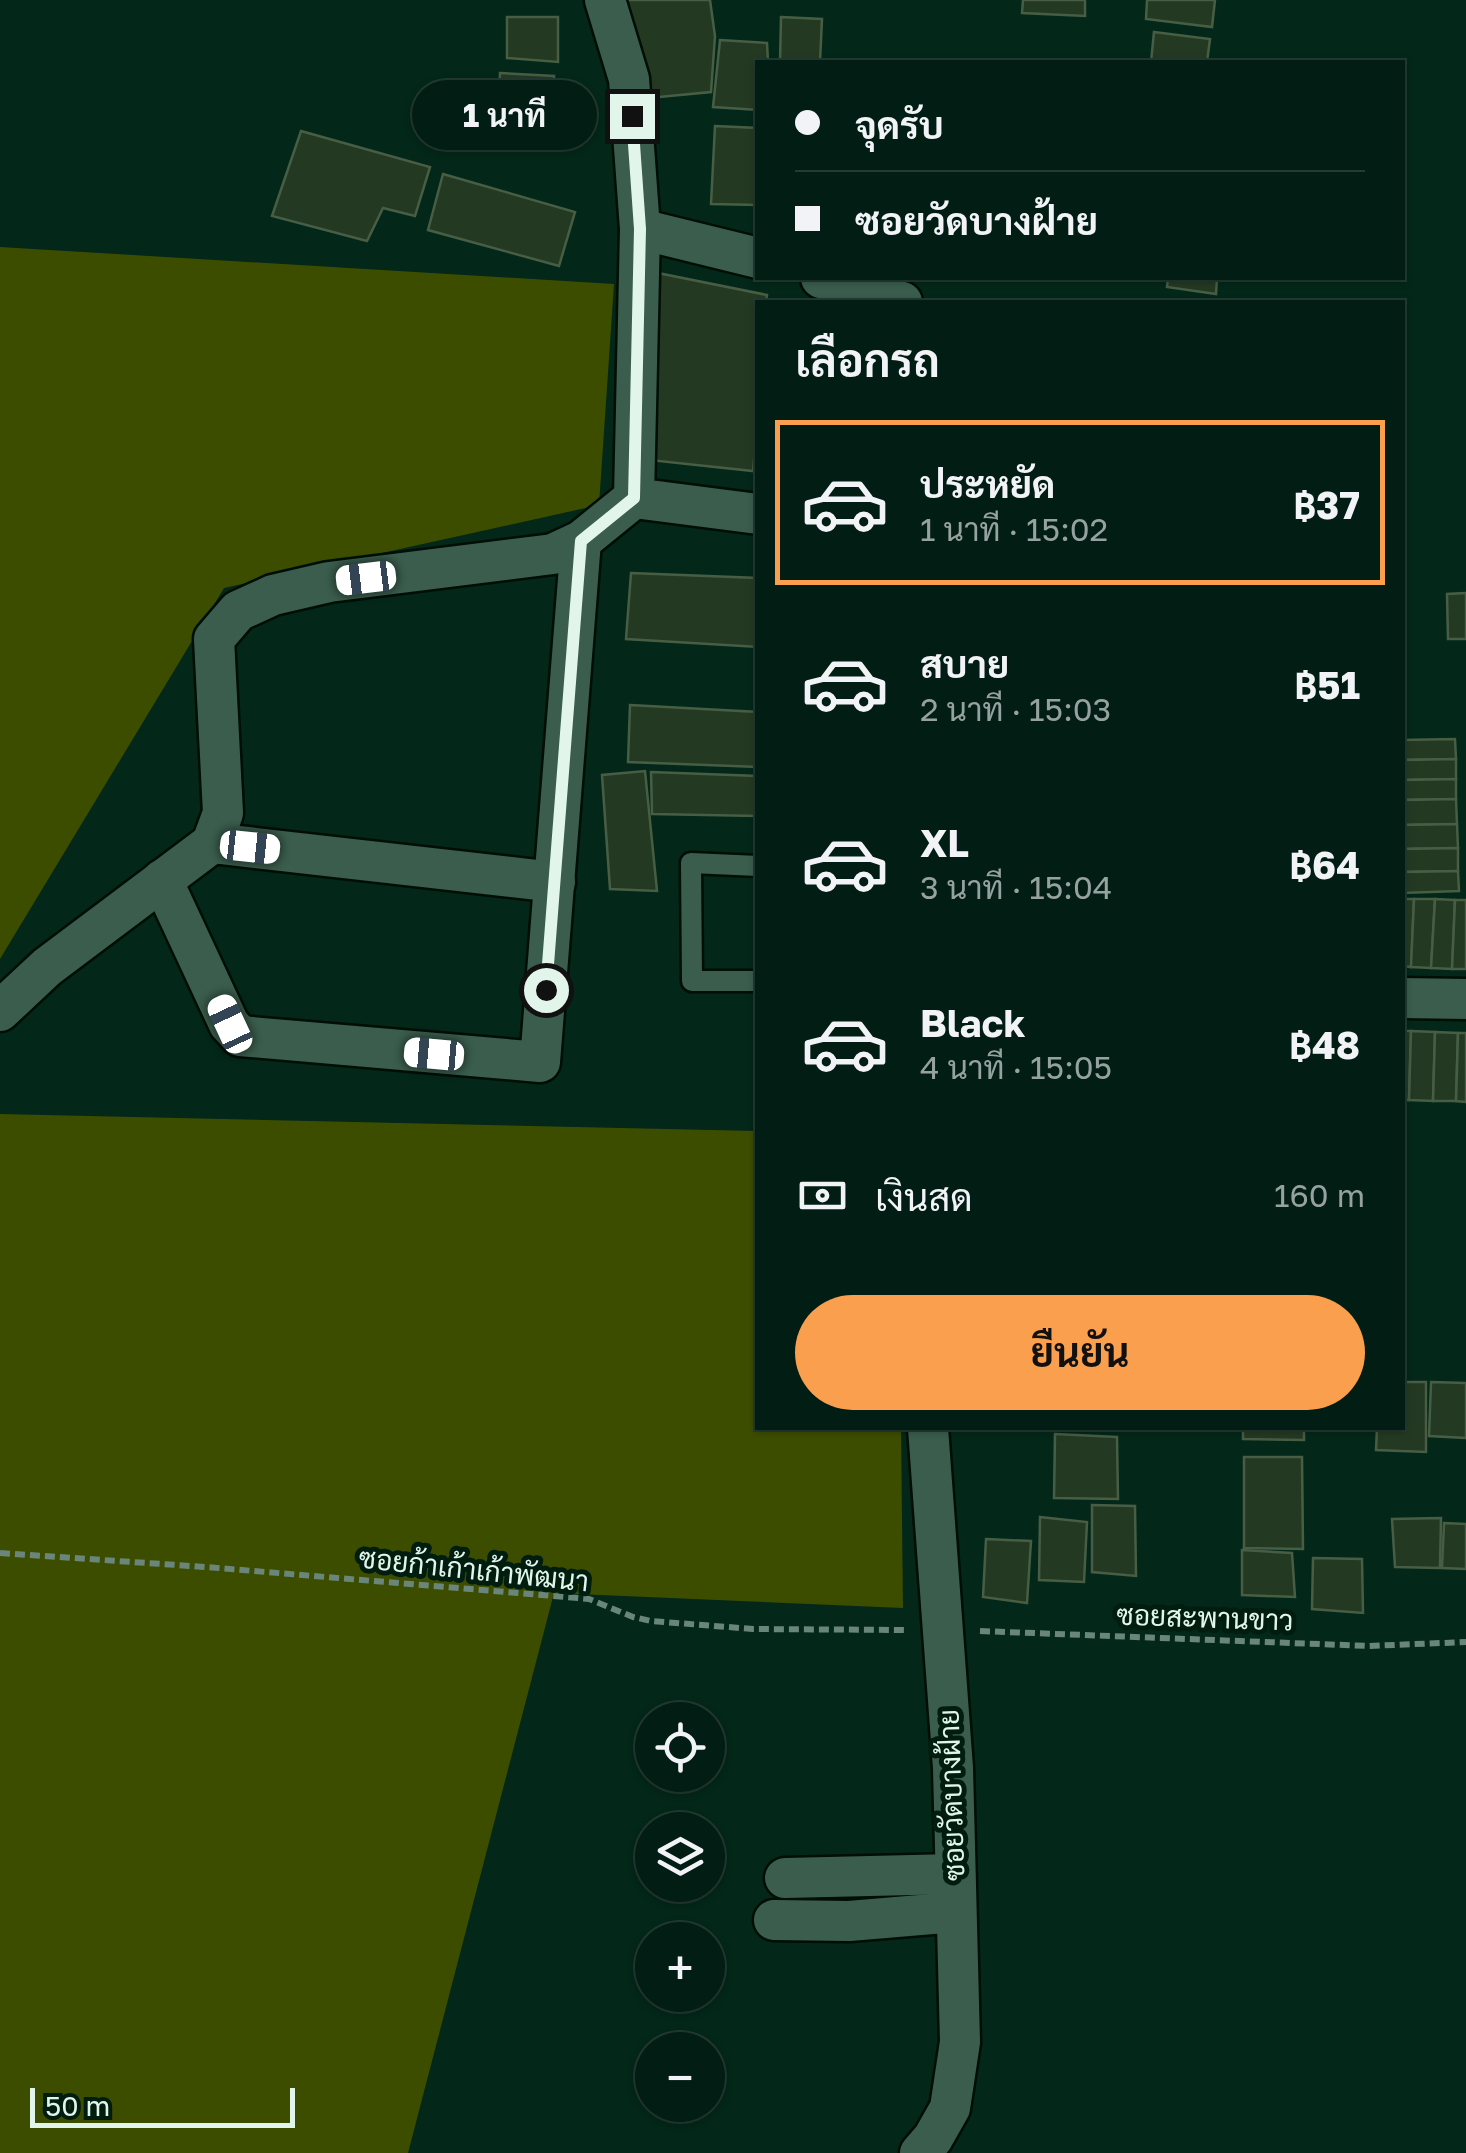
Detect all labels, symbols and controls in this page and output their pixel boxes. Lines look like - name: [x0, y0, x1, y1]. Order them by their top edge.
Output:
- callout: 1 นาที: [412, 81, 597, 151]
- route end: [610, 94, 655, 139]
- text: 1 นาที: [463, 96, 546, 134]
- text: จุดรับ: [855, 102, 944, 147]
- text: ซอยวัดบางฝ้าย: [855, 198, 1098, 243]
- text: เลือกรถ: [795, 333, 940, 387]
- icon: car: [800, 458, 890, 548]
- text: ประหยัด: [920, 461, 1055, 506]
- text: ฿37: [1293, 482, 1360, 527]
- text: 1 นาที · 15:02: [920, 510, 1108, 548]
- car: [334, 559, 398, 597]
- icon: car: [800, 638, 890, 728]
- text: สบาย: [920, 641, 1009, 686]
- text: ฿51: [1294, 662, 1360, 707]
- text: 2 นาที · 15:03: [920, 690, 1111, 728]
- icon: car: [800, 818, 890, 908]
- text: XL: [920, 820, 969, 865]
- car: [219, 829, 281, 865]
- text: ฿64: [1289, 842, 1360, 887]
- text: 3 นาที · 15:04: [920, 868, 1112, 906]
- route start: [524, 968, 569, 1013]
- car: [204, 990, 256, 1058]
- icon: car: [800, 998, 890, 1088]
- text: Black: [920, 1000, 1025, 1045]
- text: ฿48: [1289, 1022, 1360, 1067]
- car: [403, 1036, 465, 1072]
- text: 4 นาที · 15:05: [920, 1048, 1112, 1086]
- icon: cash: [795, 1168, 850, 1223]
- text: เงินสด: [875, 1174, 973, 1219]
- text: 160 m: [1274, 1176, 1365, 1214]
- button: ยืนยัน: [795, 1295, 1365, 1410]
- street label: ซอยก้าเก้าเก้าพัฒนา: [357, 1540, 591, 1597]
- street label: ซอยสะพานขาว: [1116, 1597, 1294, 1637]
- map controls: [635, 1702, 725, 2122]
- button: locate: [635, 1702, 725, 1792]
- street label: ซอยวัดบางฝ้าย: [931, 1708, 970, 1882]
- button: layers: [635, 1812, 725, 1902]
- button: +: [635, 1922, 725, 2012]
- button: −: [635, 2032, 725, 2122]
- scale bar: [30, 2083, 295, 2128]
- text: 50 m: [45, 2089, 110, 2122]

